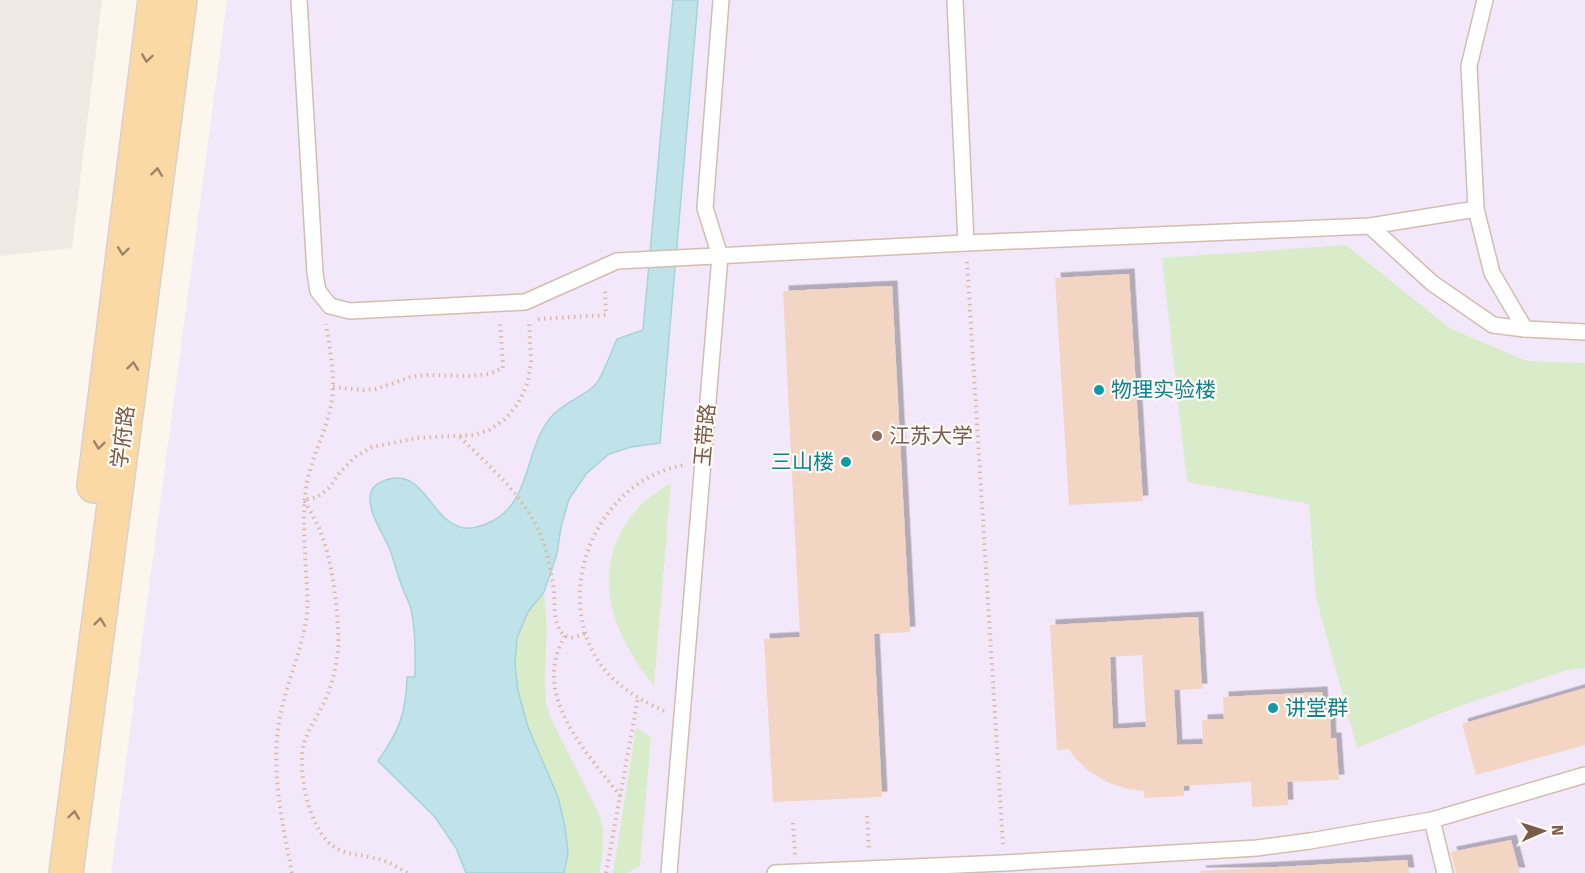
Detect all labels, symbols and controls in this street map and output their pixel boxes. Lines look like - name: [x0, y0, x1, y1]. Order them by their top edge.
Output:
- one-way arrow: [142, 53, 154, 63]
- one-way arrow: [151, 168, 163, 177]
- one-way arrow: [117, 247, 130, 256]
- one-way arrow: [126, 361, 138, 370]
- place label: 物理实验楼: [1111, 377, 1216, 403]
- marker: 物理实验楼: [1092, 383, 1106, 397]
- street label: 玉带路: [689, 402, 721, 468]
- street label: 学府路: [106, 404, 140, 470]
- place label: 江苏大学: [889, 423, 973, 449]
- marker: 江苏大学: [870, 429, 884, 443]
- one-way arrow: [93, 440, 106, 450]
- place label: 三山楼: [771, 449, 834, 475]
- marker: 三山楼: [839, 455, 853, 469]
- one-way arrow: [93, 617, 105, 626]
- place label: 讲堂群: [1285, 695, 1348, 721]
- marker: 讲堂群: [1266, 701, 1280, 715]
- north arrow: [1513, 801, 1573, 861]
- one-way arrow: [67, 810, 79, 820]
- text: N: [1548, 824, 1567, 836]

